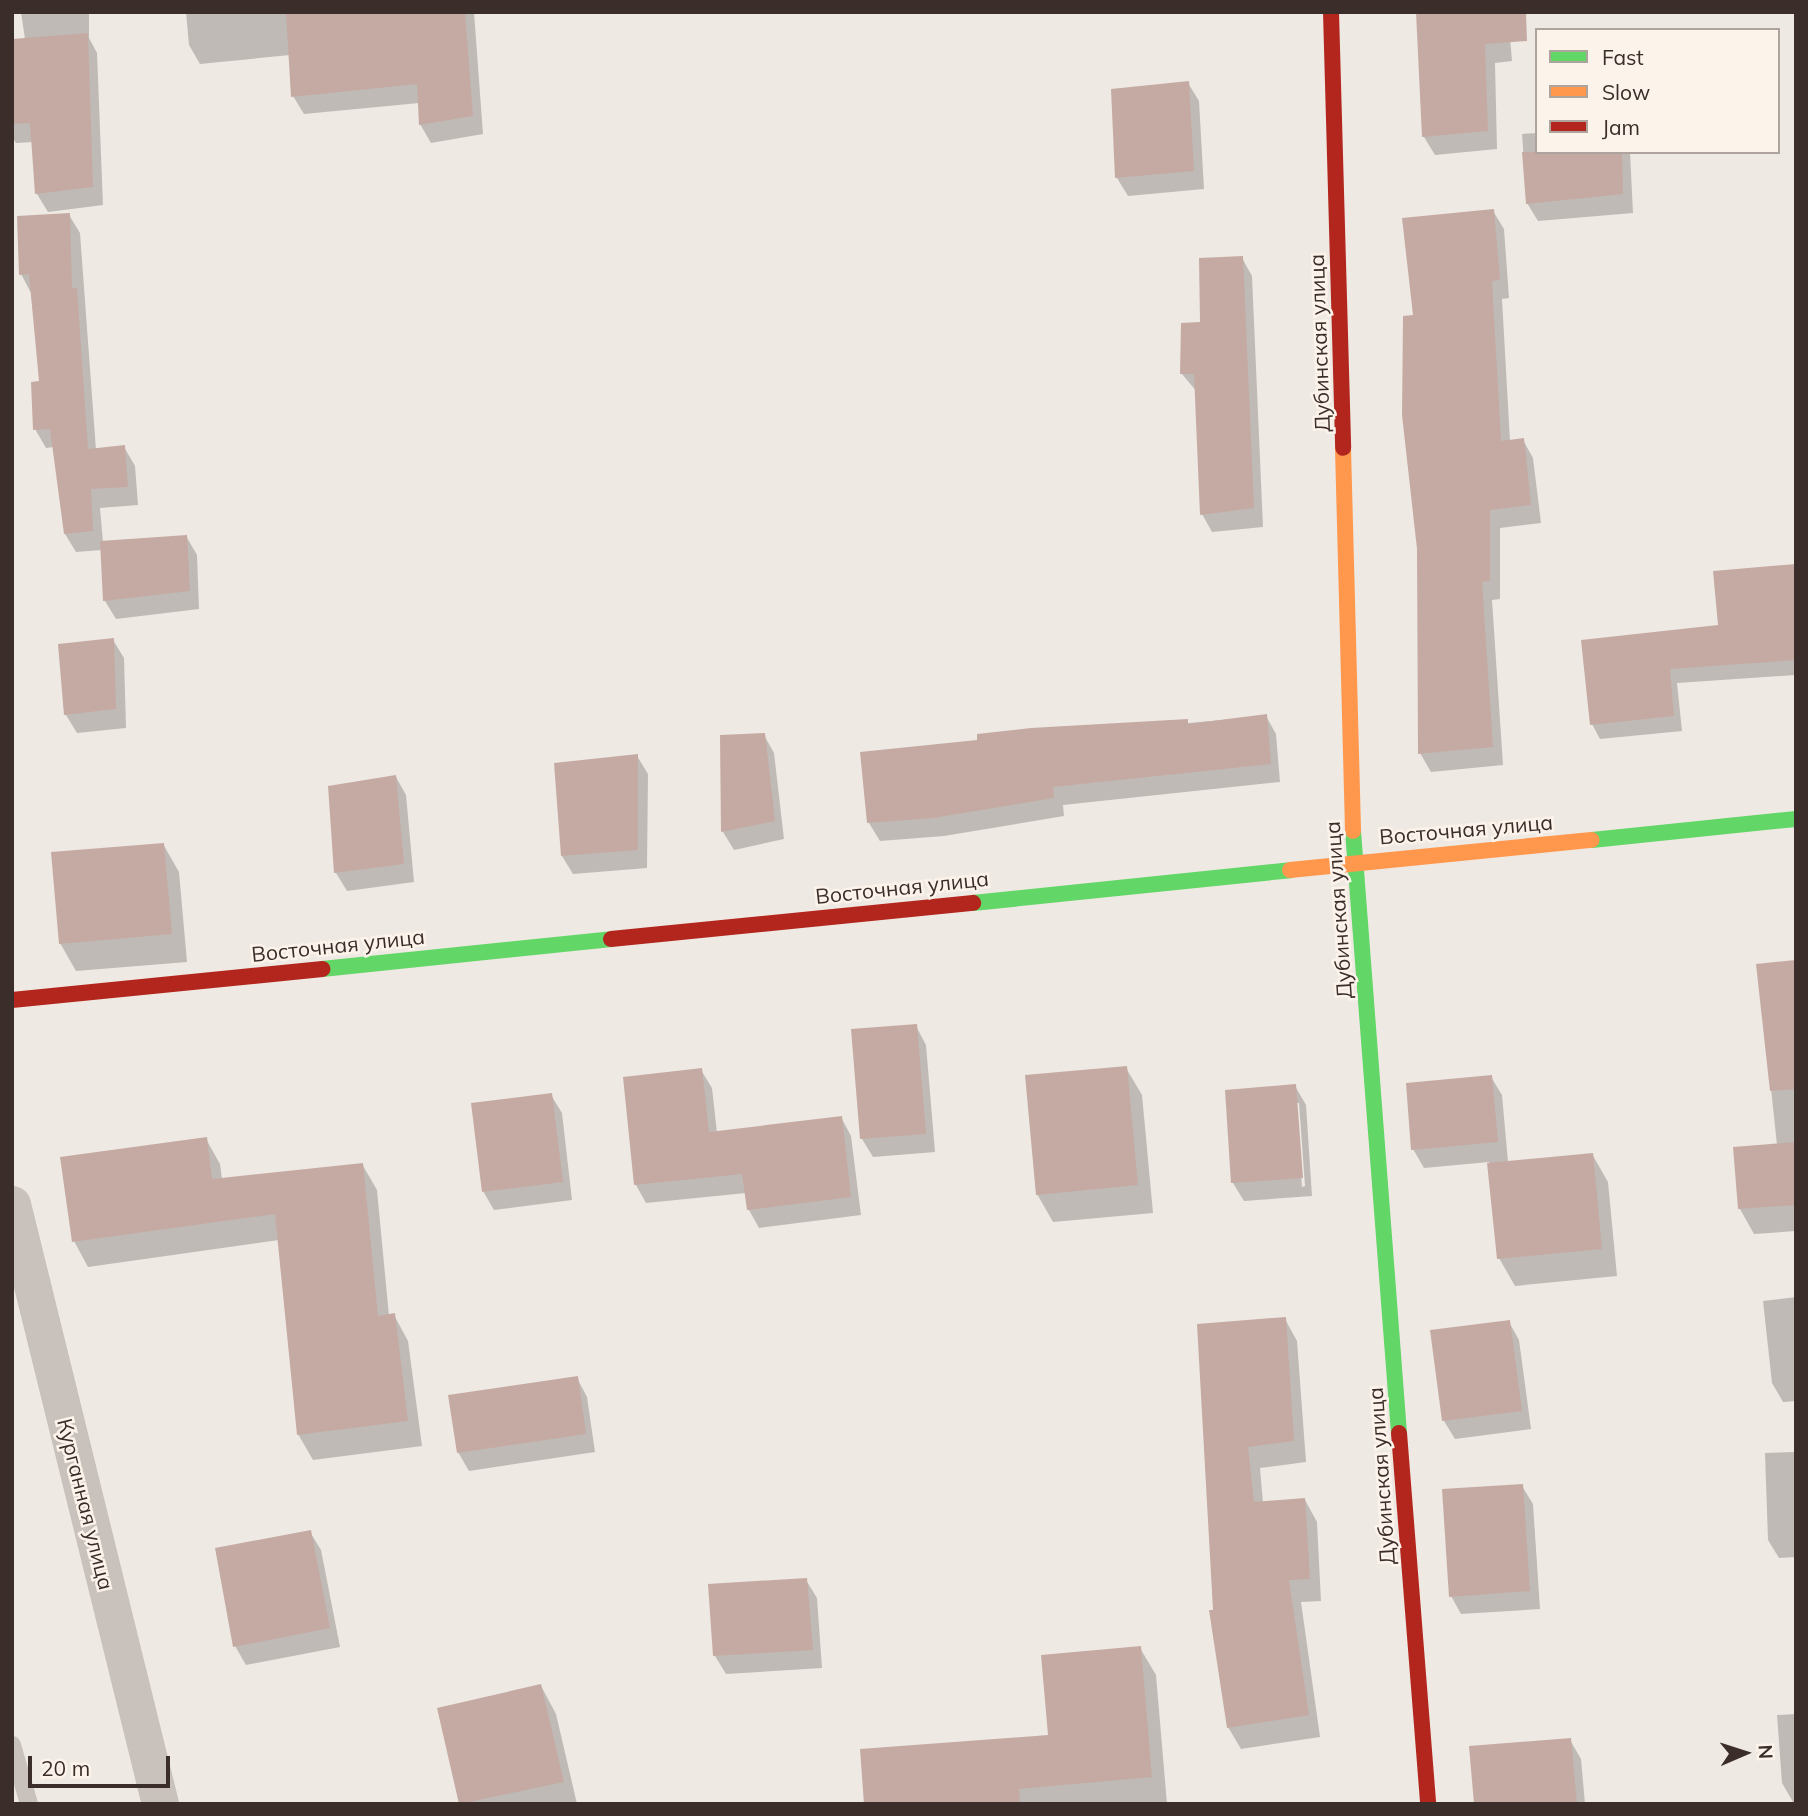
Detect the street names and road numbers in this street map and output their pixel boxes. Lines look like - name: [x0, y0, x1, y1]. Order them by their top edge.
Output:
- street label: Дубинская улица: [1303, 254, 1335, 432]
- street label: Восточная улица: [1378, 809, 1554, 849]
- street label: Дубинская улица: [1319, 820, 1357, 1000]
- street label: Восточная улица: [814, 865, 990, 909]
- street label: Восточная улица: [250, 923, 426, 967]
- street label: Дубинская улица: [1362, 1386, 1400, 1566]
- street label: Курганная улица: [53, 1416, 119, 1592]

